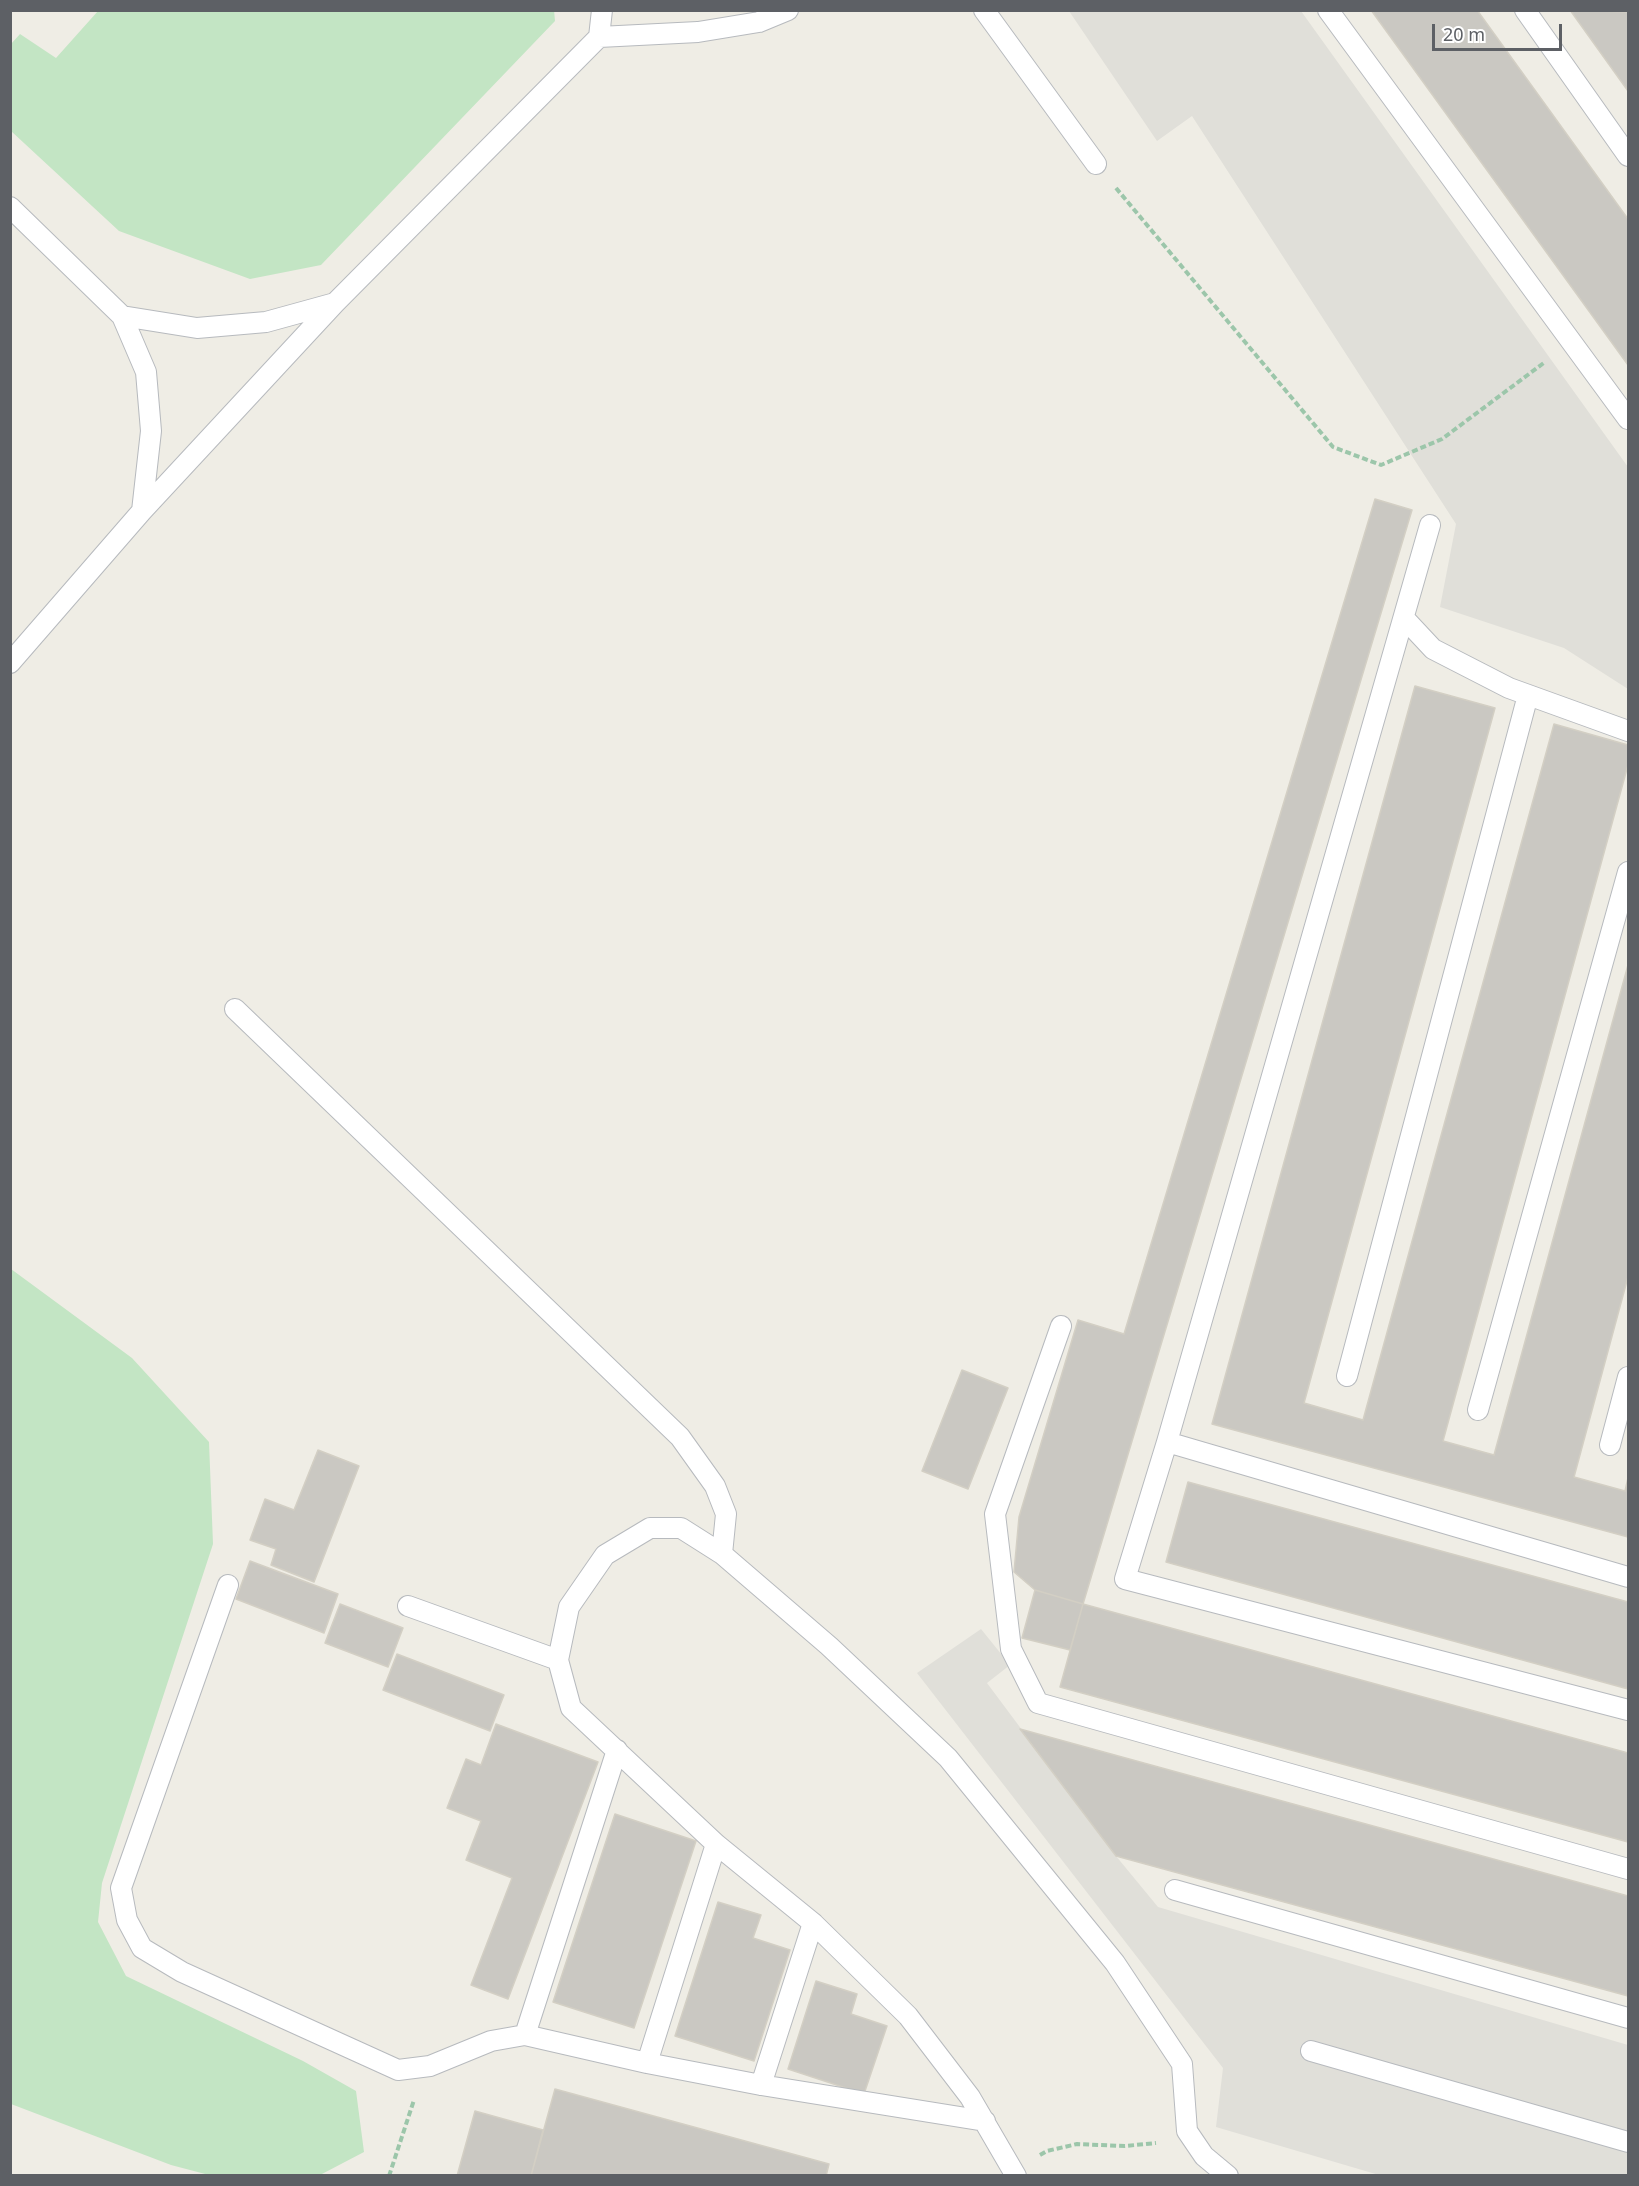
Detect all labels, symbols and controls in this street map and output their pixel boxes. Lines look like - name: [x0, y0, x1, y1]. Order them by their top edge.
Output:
- scale bar: [1435, 12, 1566, 50]
- text: 20 m: [1443, 22, 1485, 46]

